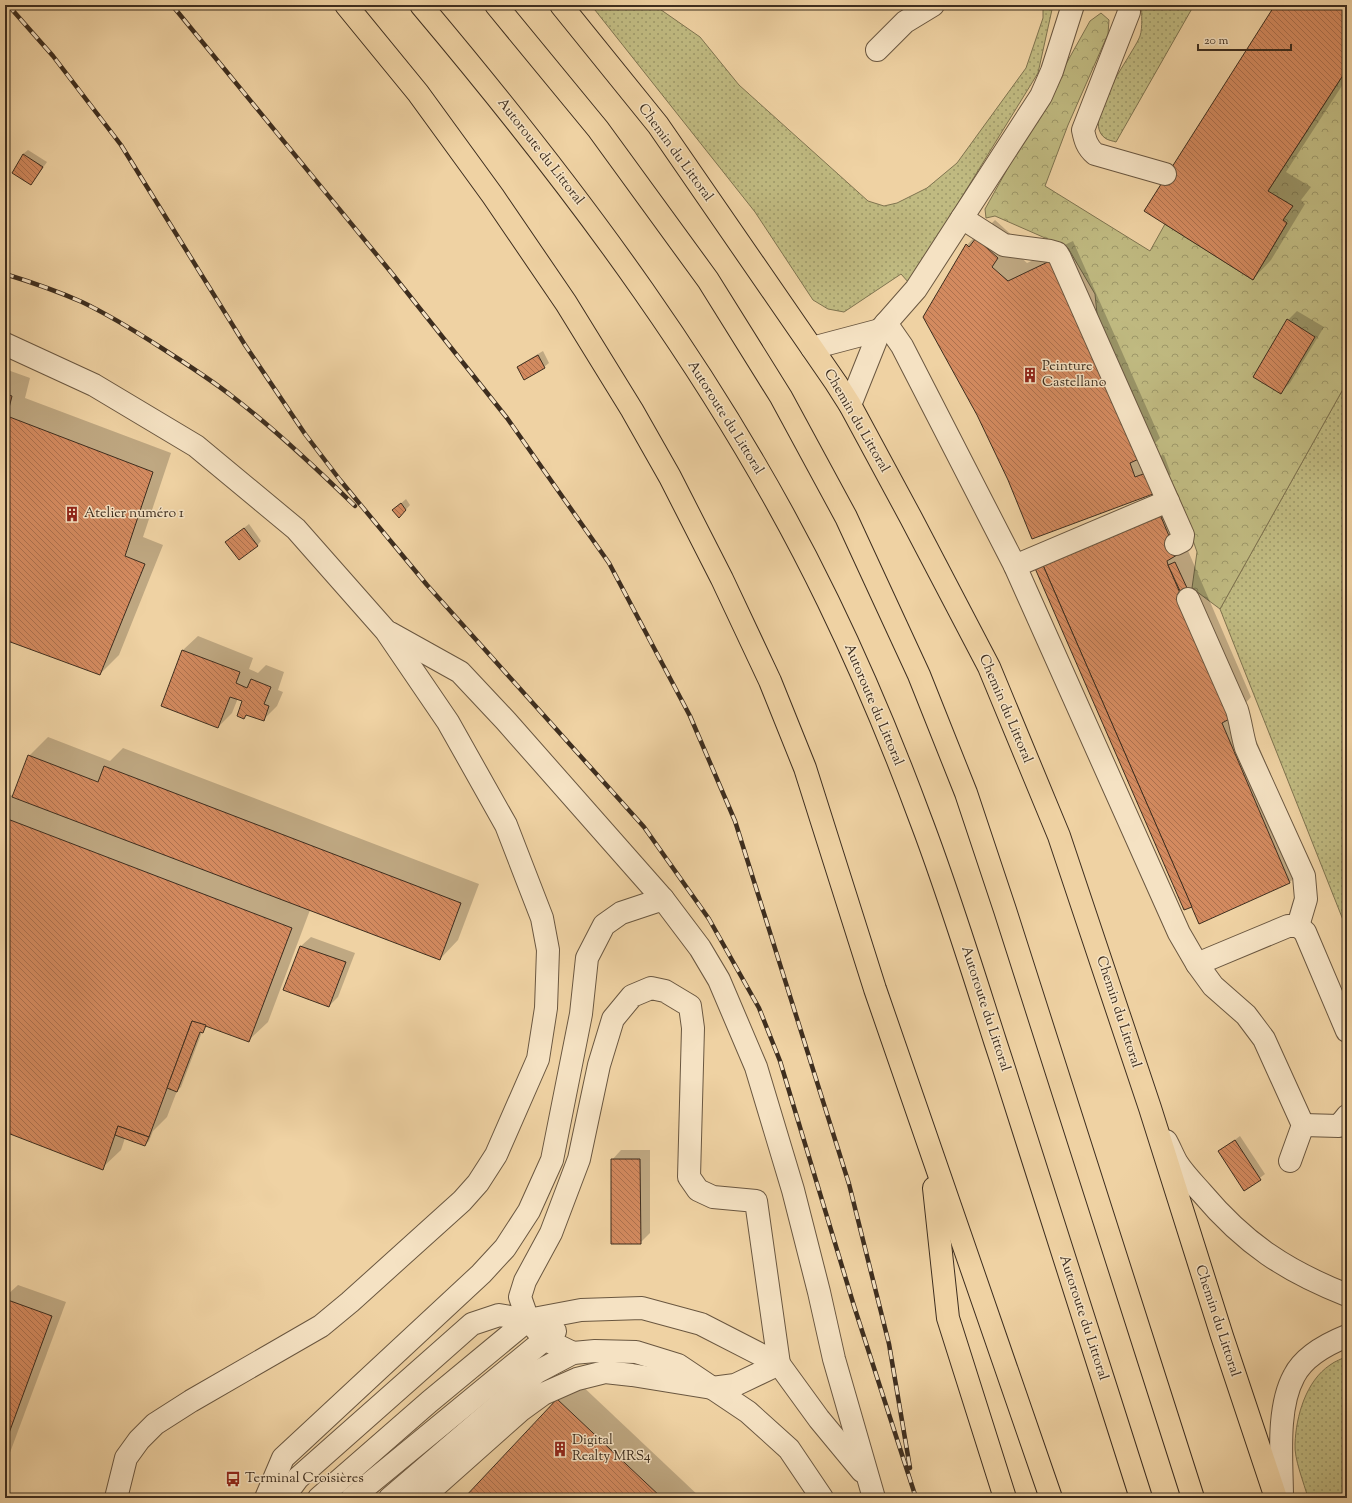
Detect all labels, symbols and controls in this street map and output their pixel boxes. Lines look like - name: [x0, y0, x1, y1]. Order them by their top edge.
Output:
- scale bar: [1198, 26, 1291, 52]
- text: 20 m: [1204, 32, 1229, 50]
- street label: Autoroute du Littoral: [492, 94, 588, 210]
- street label: Chemin du Littoral: [633, 100, 717, 206]
- street label: Autoroute du Littoral: [682, 357, 768, 479]
- place label: Peinture Castellano: [1042, 357, 1107, 393]
- street label: Chemin du Littoral: [818, 365, 894, 477]
- building icon: Peinture Castellano: [1021, 366, 1039, 384]
- place label: Atelier numéro 1: [84, 504, 184, 524]
- building icon: Atelier numéro 1: [63, 505, 81, 523]
- street label: Autoroute du Littoral: [838, 641, 908, 769]
- street label: Chemin du Littoral: [973, 651, 1037, 767]
- street label: Autoroute du Littoral: [955, 944, 1015, 1074]
- street label: Chemin du Littoral: [1090, 953, 1146, 1071]
- street label: Autoroute du Littoral: [1053, 1253, 1113, 1383]
- street label: Chemin du Littoral: [1189, 1262, 1245, 1380]
- place label: Digital Realty MRS4: [572, 1431, 651, 1467]
- building icon: Digital Realty MRS4: [551, 1440, 569, 1458]
- place label: Terminal Croisières: [245, 1469, 364, 1489]
- bus stop icon: Terminal Croisières: [224, 1470, 242, 1488]

